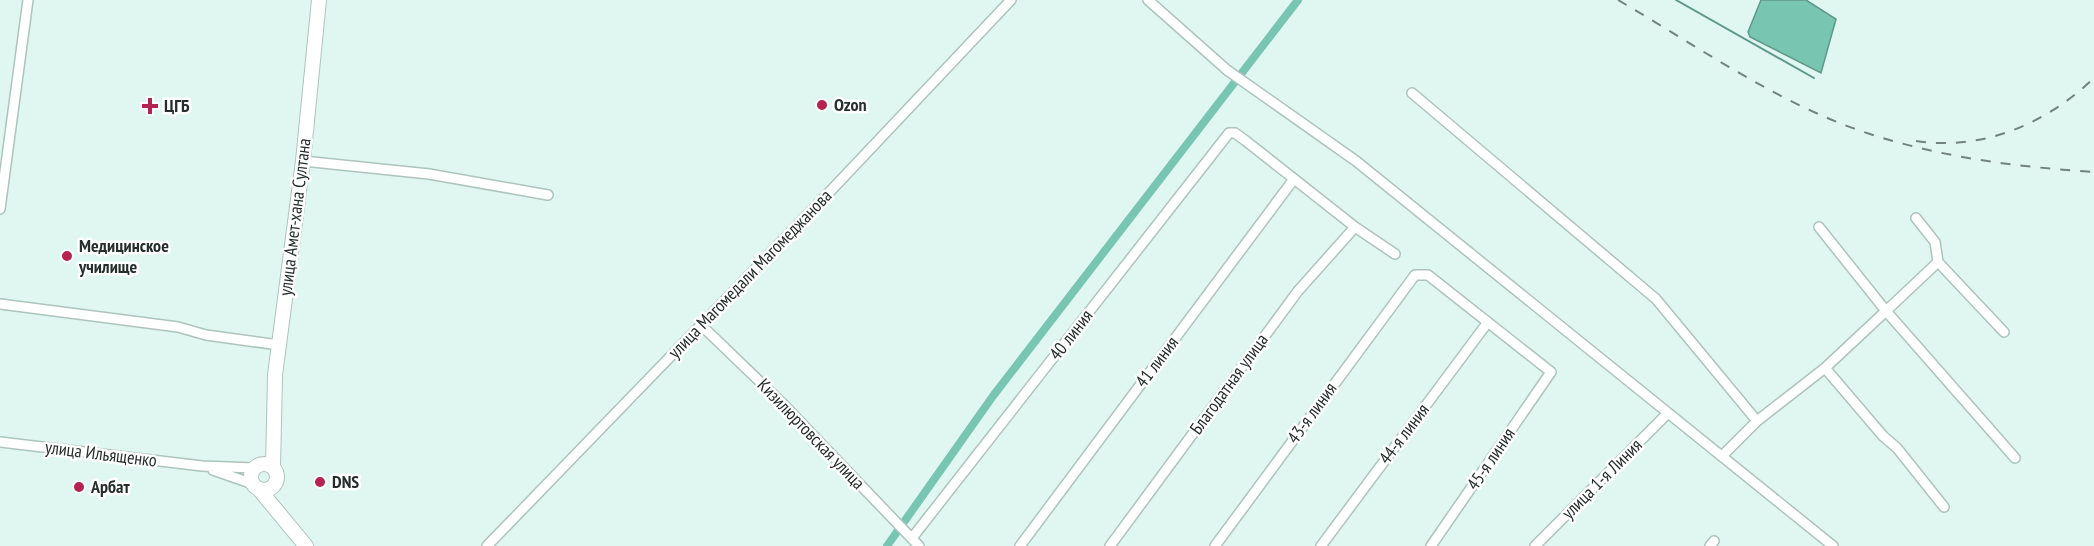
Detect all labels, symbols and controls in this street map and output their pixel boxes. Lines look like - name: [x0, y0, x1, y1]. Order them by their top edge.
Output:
- place label: Ozon: [834, 93, 867, 116]
- place label: ЦГБ: [164, 94, 190, 117]
- marker: ЦГБ: [141, 97, 159, 115]
- marker: Ozon: [815, 98, 829, 112]
- street label: улица Амет-хана Султана: [273, 137, 316, 297]
- street label: улица Магомедали Магомеджановa: [663, 184, 836, 363]
- place label: Медицинское училище: [78, 234, 169, 278]
- marker: Медицинское училище: [60, 249, 74, 263]
- street label: 40 линия: [1044, 305, 1098, 365]
- street label: Благодатная улица: [1184, 329, 1273, 439]
- street label: 41 линия: [1130, 332, 1183, 392]
- street label: Кизилюртовская улица: [753, 373, 870, 494]
- street label: 43-я линия: [1282, 378, 1342, 448]
- street label: 44-я линия: [1373, 399, 1434, 469]
- street label: 45-я линия: [1461, 423, 1520, 494]
- street label: улица 1-я Линия: [1557, 434, 1647, 524]
- street label: улица Ильященко: [44, 435, 158, 472]
- place label: DNS: [332, 470, 359, 493]
- place label: Арбат: [90, 475, 131, 498]
- marker: DNS: [313, 475, 327, 489]
- marker: Арбат: [72, 480, 86, 494]

